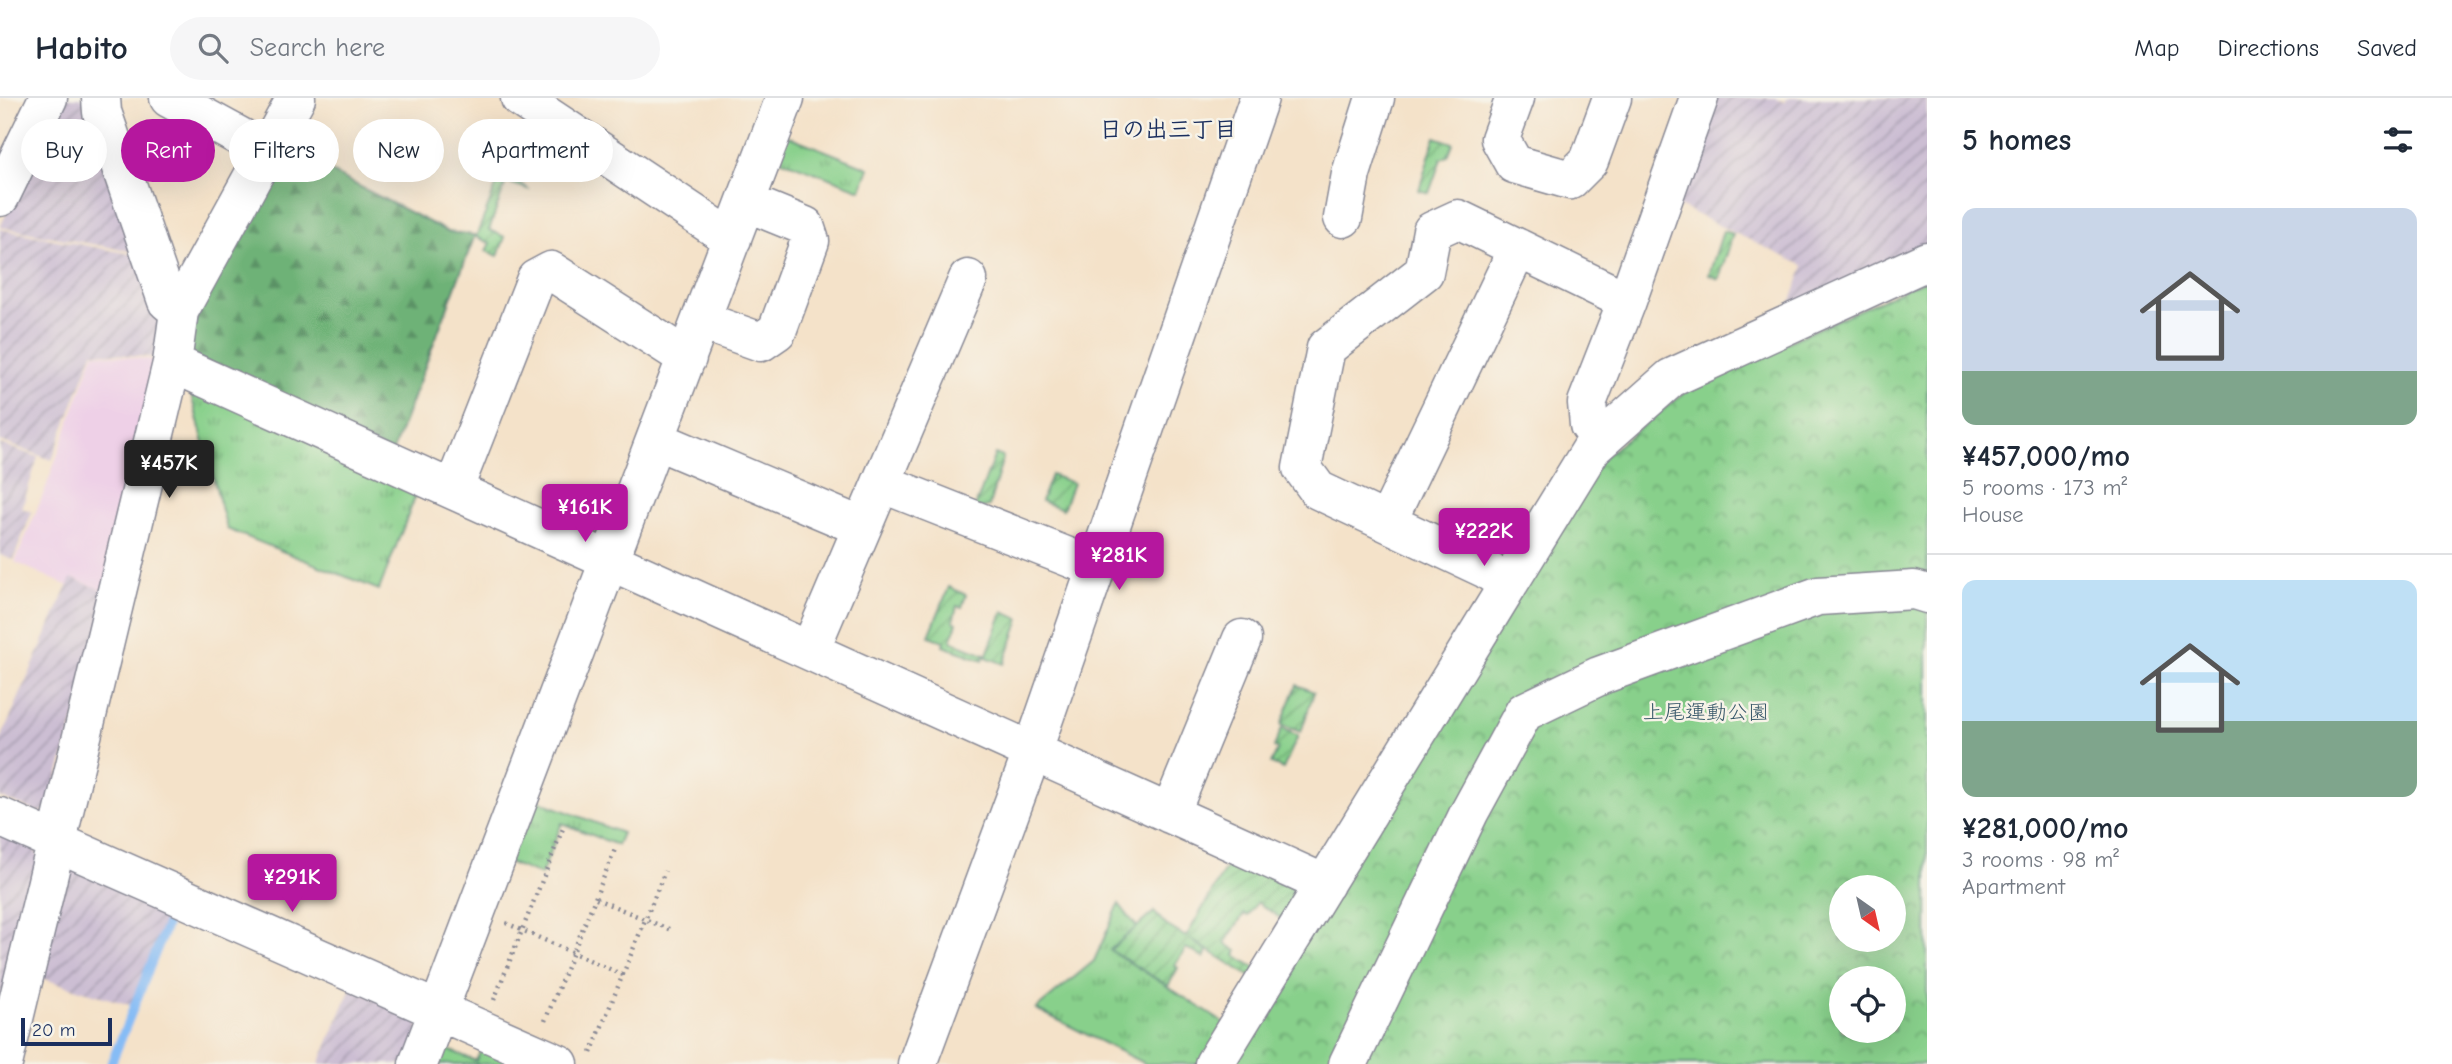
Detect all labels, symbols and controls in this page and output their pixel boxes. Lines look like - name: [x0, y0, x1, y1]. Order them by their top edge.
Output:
- search box: [170, 17, 660, 80]
- text: Habito: [35, 29, 128, 67]
- icon: search: [194, 29, 232, 67]
- text: Search here: [250, 33, 385, 63]
- text: Map: [2134, 34, 2180, 62]
- text: Directions: [2218, 34, 2319, 62]
- text: Saved: [2357, 34, 2417, 62]
- district label: 日の出三丁目: [1099, 116, 1237, 143]
- chip: Buy: [21, 119, 107, 182]
- chip: Rent: [121, 119, 215, 182]
- chip: Filters: [229, 119, 339, 182]
- chip: New: [353, 119, 444, 182]
- chip: Apartment: [458, 119, 613, 182]
- icon: filters: [2379, 121, 2417, 159]
- text: 5 homes: [1962, 123, 2071, 158]
- icon: home: [2127, 253, 2253, 379]
- text: ¥457,000/mo: [1962, 439, 2130, 474]
- pin: ¥457K: [120, 440, 218, 500]
- text: ¥457K: [140, 449, 198, 476]
- text: 5 rooms · 173 m²: [1962, 474, 2127, 501]
- pin: ¥161K: [536, 484, 634, 544]
- text: ¥161K: [558, 493, 612, 520]
- text: House: [1962, 501, 2024, 528]
- pin: ¥222K: [1435, 508, 1533, 568]
- text: ¥222K: [1455, 517, 1513, 544]
- pin: ¥281K: [1070, 532, 1168, 592]
- text: ¥281K: [1091, 541, 1147, 568]
- icon: home: [2127, 625, 2253, 751]
- park label: 上尾運動公園: [1643, 700, 1769, 724]
- text: ¥281,000/mo: [1962, 811, 2129, 846]
- text: 3 rooms · 98 m²: [1962, 846, 2119, 873]
- pin: ¥291K: [243, 854, 341, 914]
- text: ¥291K: [264, 863, 320, 890]
- text: Apartment: [1962, 873, 2065, 900]
- north arrow: [1829, 875, 1906, 952]
- map controls: [1829, 875, 1906, 1043]
- button: locate: [1829, 966, 1906, 1043]
- scale bar: [21, 1015, 112, 1047]
- text: 20 m: [32, 1019, 76, 1041]

